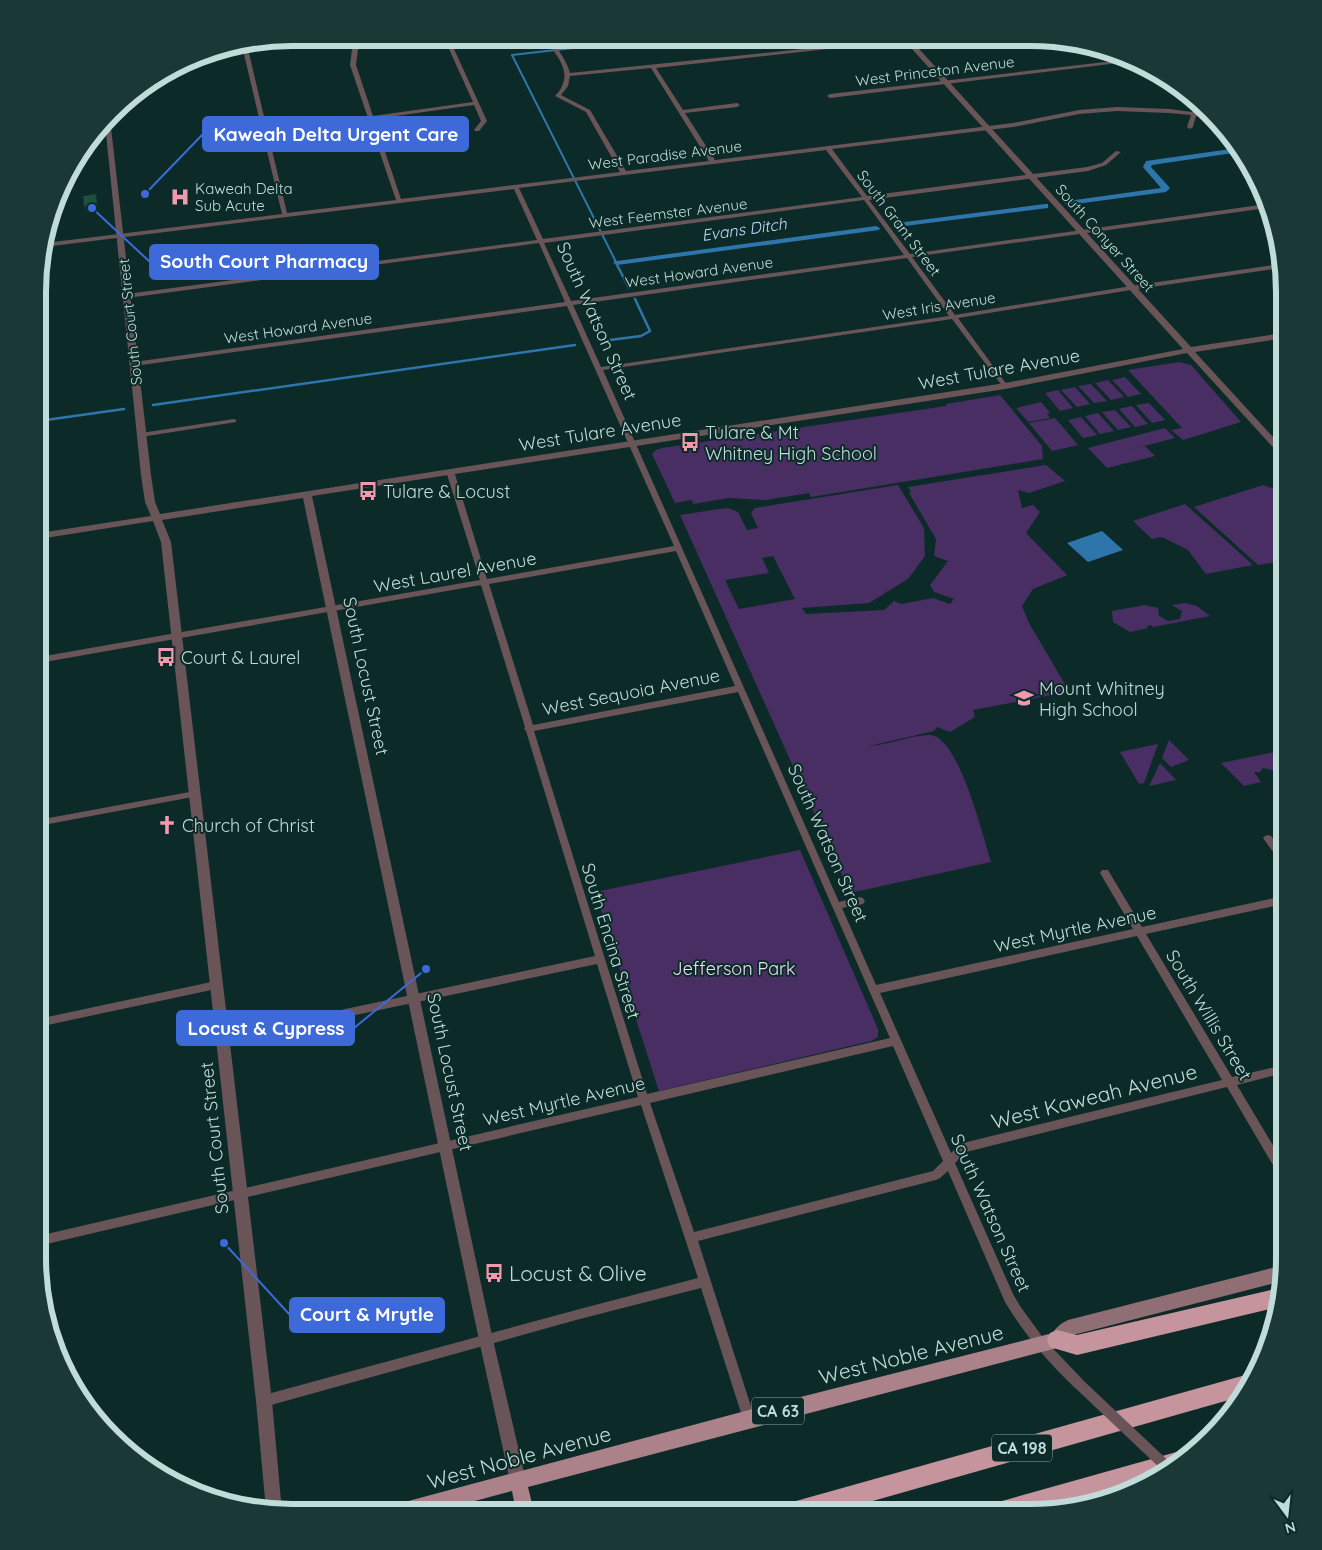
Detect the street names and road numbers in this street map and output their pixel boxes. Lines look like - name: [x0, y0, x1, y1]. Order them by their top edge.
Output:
- street label: West Princeton Avenue: [854, 52, 1016, 90]
- street label: West Paradise Avenue: [587, 136, 743, 174]
- street label: South Grant Street: [853, 166, 945, 280]
- street label: South Conyer Street: [1051, 180, 1159, 296]
- street label: West Feemster Avenue: [588, 194, 748, 232]
- street label: South Watson Street: [552, 238, 642, 404]
- street label: West Howard Avenue: [624, 252, 774, 292]
- street label: South Court Street: [114, 258, 146, 386]
- street label: West Iris Avenue: [881, 288, 997, 324]
- street label: West Howard Avenue: [223, 308, 373, 348]
- street label: West Tulare Avenue: [916, 343, 1082, 395]
- street label: West Tulare Avenue: [517, 408, 683, 456]
- street label: West Laurel Avenue: [372, 546, 538, 598]
- street label: South Locust Street: [338, 595, 394, 757]
- street label: West Sequoia Avenue: [540, 664, 722, 720]
- street label: South Watson Street: [783, 760, 873, 926]
- street label: South Encina Street: [576, 860, 646, 1022]
- street label: West Myrtle Avenue: [992, 901, 1158, 957]
- street label: South Willis Street: [1161, 945, 1257, 1085]
- street label: South Locust Street: [422, 991, 478, 1153]
- street label: West Kaweah Avenue: [988, 1058, 1200, 1134]
- street label: South Court Street: [195, 1061, 233, 1215]
- street label: West Myrtle Avenue: [481, 1071, 647, 1131]
- street label: South Watson Street: [946, 1130, 1036, 1296]
- street label: West Noble Avenue: [816, 1318, 1006, 1390]
- road number: CA 63: [752, 1398, 804, 1424]
- street label: West Noble Avenue: [424, 1420, 614, 1494]
- road number: CA 198: [992, 1435, 1052, 1462]

